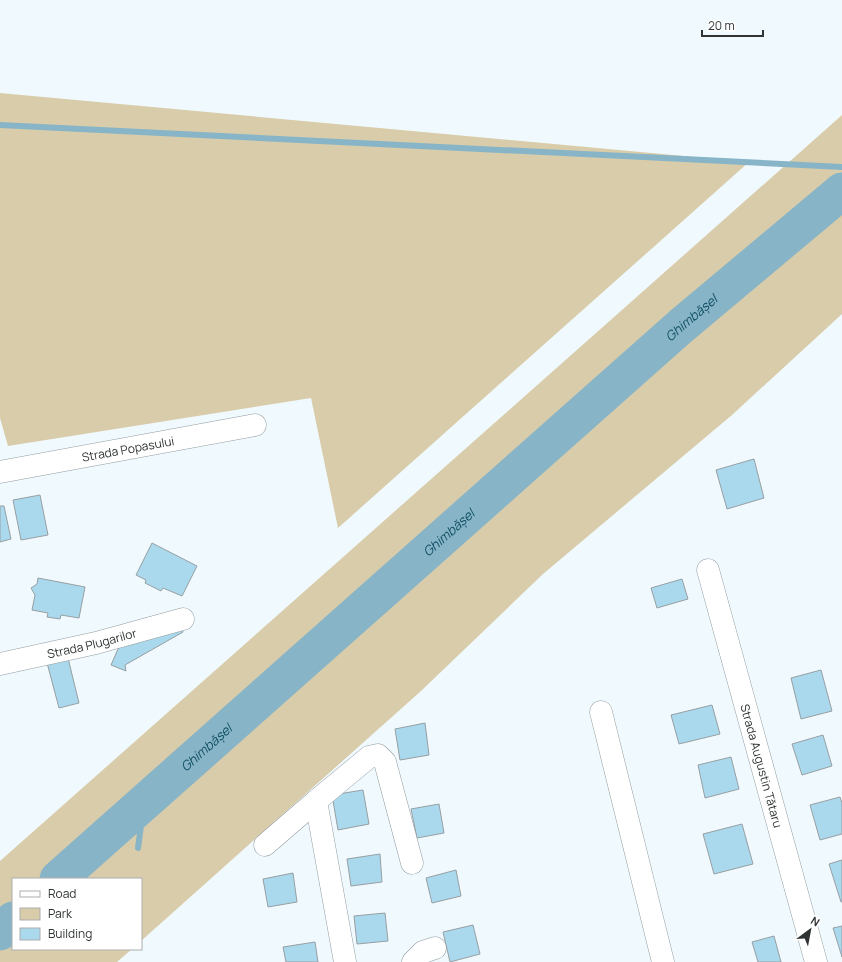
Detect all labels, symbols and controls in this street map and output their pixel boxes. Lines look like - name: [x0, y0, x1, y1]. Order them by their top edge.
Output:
- scale bar: [702, 12, 763, 38]
- text: 20 m: [708, 17, 735, 34]
- water label: Ghimbășel: [661, 289, 723, 345]
- street label: Strada Popasului: [80, 432, 175, 465]
- water label: Ghimbășel: [419, 503, 480, 560]
- street label: Strada Plugarilor: [45, 624, 139, 662]
- street label: Strada Augustin Tătaru: [737, 702, 787, 829]
- water label: Ghimbășel: [176, 718, 237, 775]
- legend: [12, 878, 142, 950]
- text: Road: [48, 885, 76, 902]
- text: Park: [48, 905, 73, 922]
- north arrow: [790, 910, 830, 950]
- text: N: [808, 913, 823, 930]
- text: Building: [48, 925, 92, 942]

